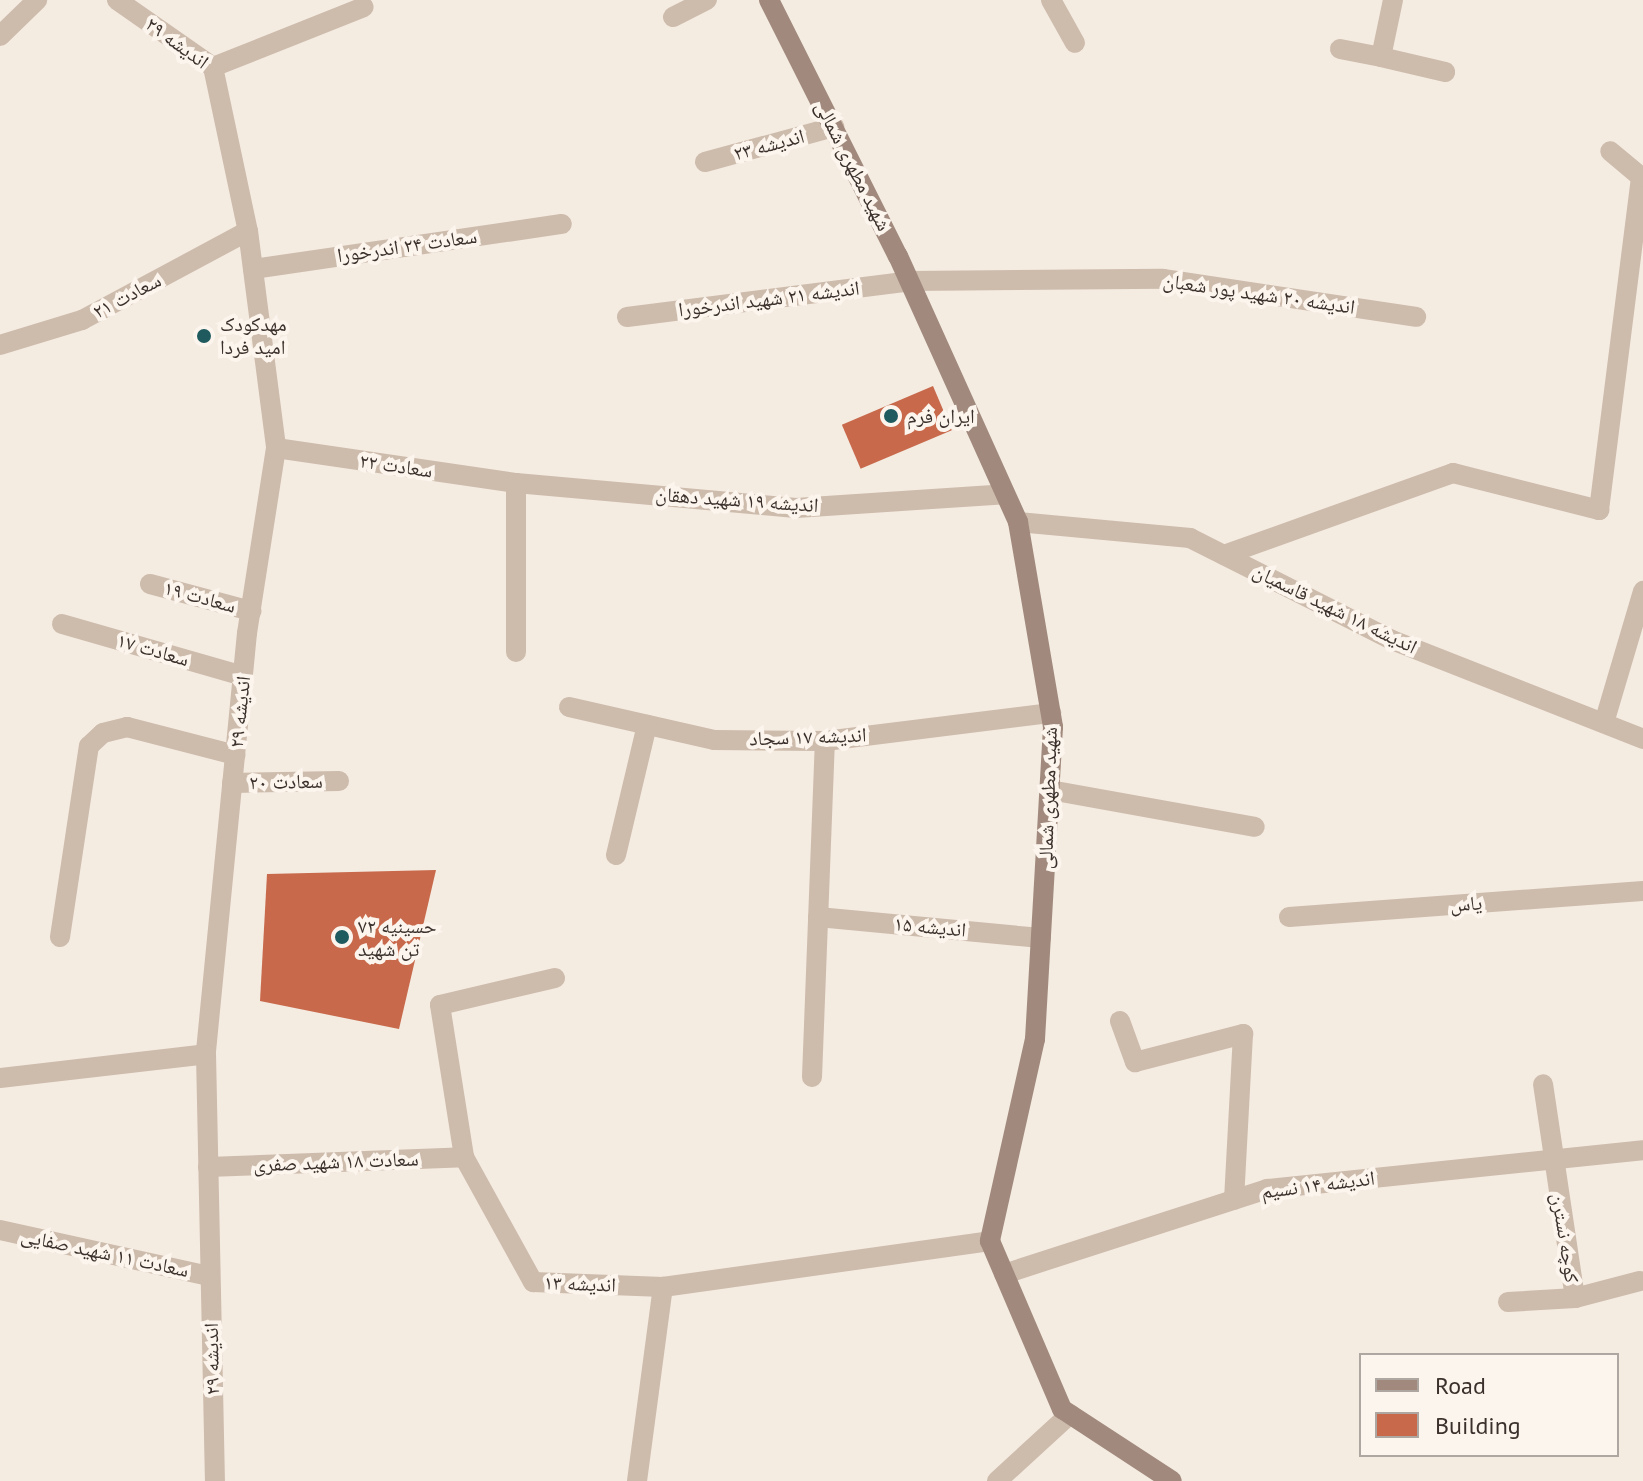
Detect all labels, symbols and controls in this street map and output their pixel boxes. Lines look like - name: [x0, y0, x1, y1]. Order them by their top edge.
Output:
- street label: اندیشه ۲۹: [141, 12, 213, 74]
- street label: شهید مطهری شمالی: [810, 97, 896, 235]
- street label: اندیشه ۲۳: [731, 124, 807, 166]
- street label: سعادت ۲۴ اندرخورا: [336, 224, 478, 268]
- street label: سعادت ۲۱: [89, 268, 165, 324]
- street label: اندیشه ۲۰ شهید پور شعبان: [1161, 269, 1357, 319]
- street label: اندیشه ۲۱ شهید اندرخورا: [677, 276, 861, 322]
- place label: مهدکودک امید فردا: [220, 312, 287, 359]
- marker: مهدکودک امید فردا: [195, 327, 213, 345]
- place label: ایران فرم: [907, 404, 975, 428]
- marker: ایران فرم: [882, 407, 900, 425]
- street label: سعادت ۲۲: [358, 449, 434, 483]
- street label: اندیشه ۱۹ شهید دهقان: [655, 482, 819, 518]
- street label: اندیشه ۱۸ شهید قاسمیان: [1249, 559, 1421, 659]
- street label: سعادت ۱۹: [161, 576, 239, 618]
- street label: سعادت ۱۷: [114, 628, 192, 672]
- street label: اندیشه ۲۹: [224, 675, 256, 749]
- street label: اندیشه ۱۷ سجاد: [749, 723, 867, 751]
- street label: شهید مطهری شمالی: [1034, 726, 1062, 870]
- street label: سعادت ۲۰: [249, 769, 323, 795]
- street label: یاس: [1449, 891, 1483, 917]
- street label: اندیشه ۱۵: [893, 912, 967, 942]
- place label: حسینیه ۷۲ تن شهید: [358, 914, 437, 961]
- marker: حسینیه ۷۲ تن شهید: [333, 928, 351, 946]
- street label: سعادت ۱۸ شهید صفری: [253, 1147, 419, 1177]
- street label: اندیشه ۱۴ نسیم: [1260, 1166, 1376, 1204]
- street label: کوچه نسترن: [1546, 1191, 1584, 1285]
- street label: سعادت ۱۱ شهید صفایی: [19, 1224, 191, 1282]
- street label: اندیشه ۱۳: [544, 1271, 616, 1297]
- street label: اندیشه ۲۹: [199, 1323, 225, 1395]
- legend: [1359, 1353, 1619, 1457]
- text: Road: [1435, 1370, 1486, 1401]
- text: Building: [1435, 1410, 1521, 1441]

